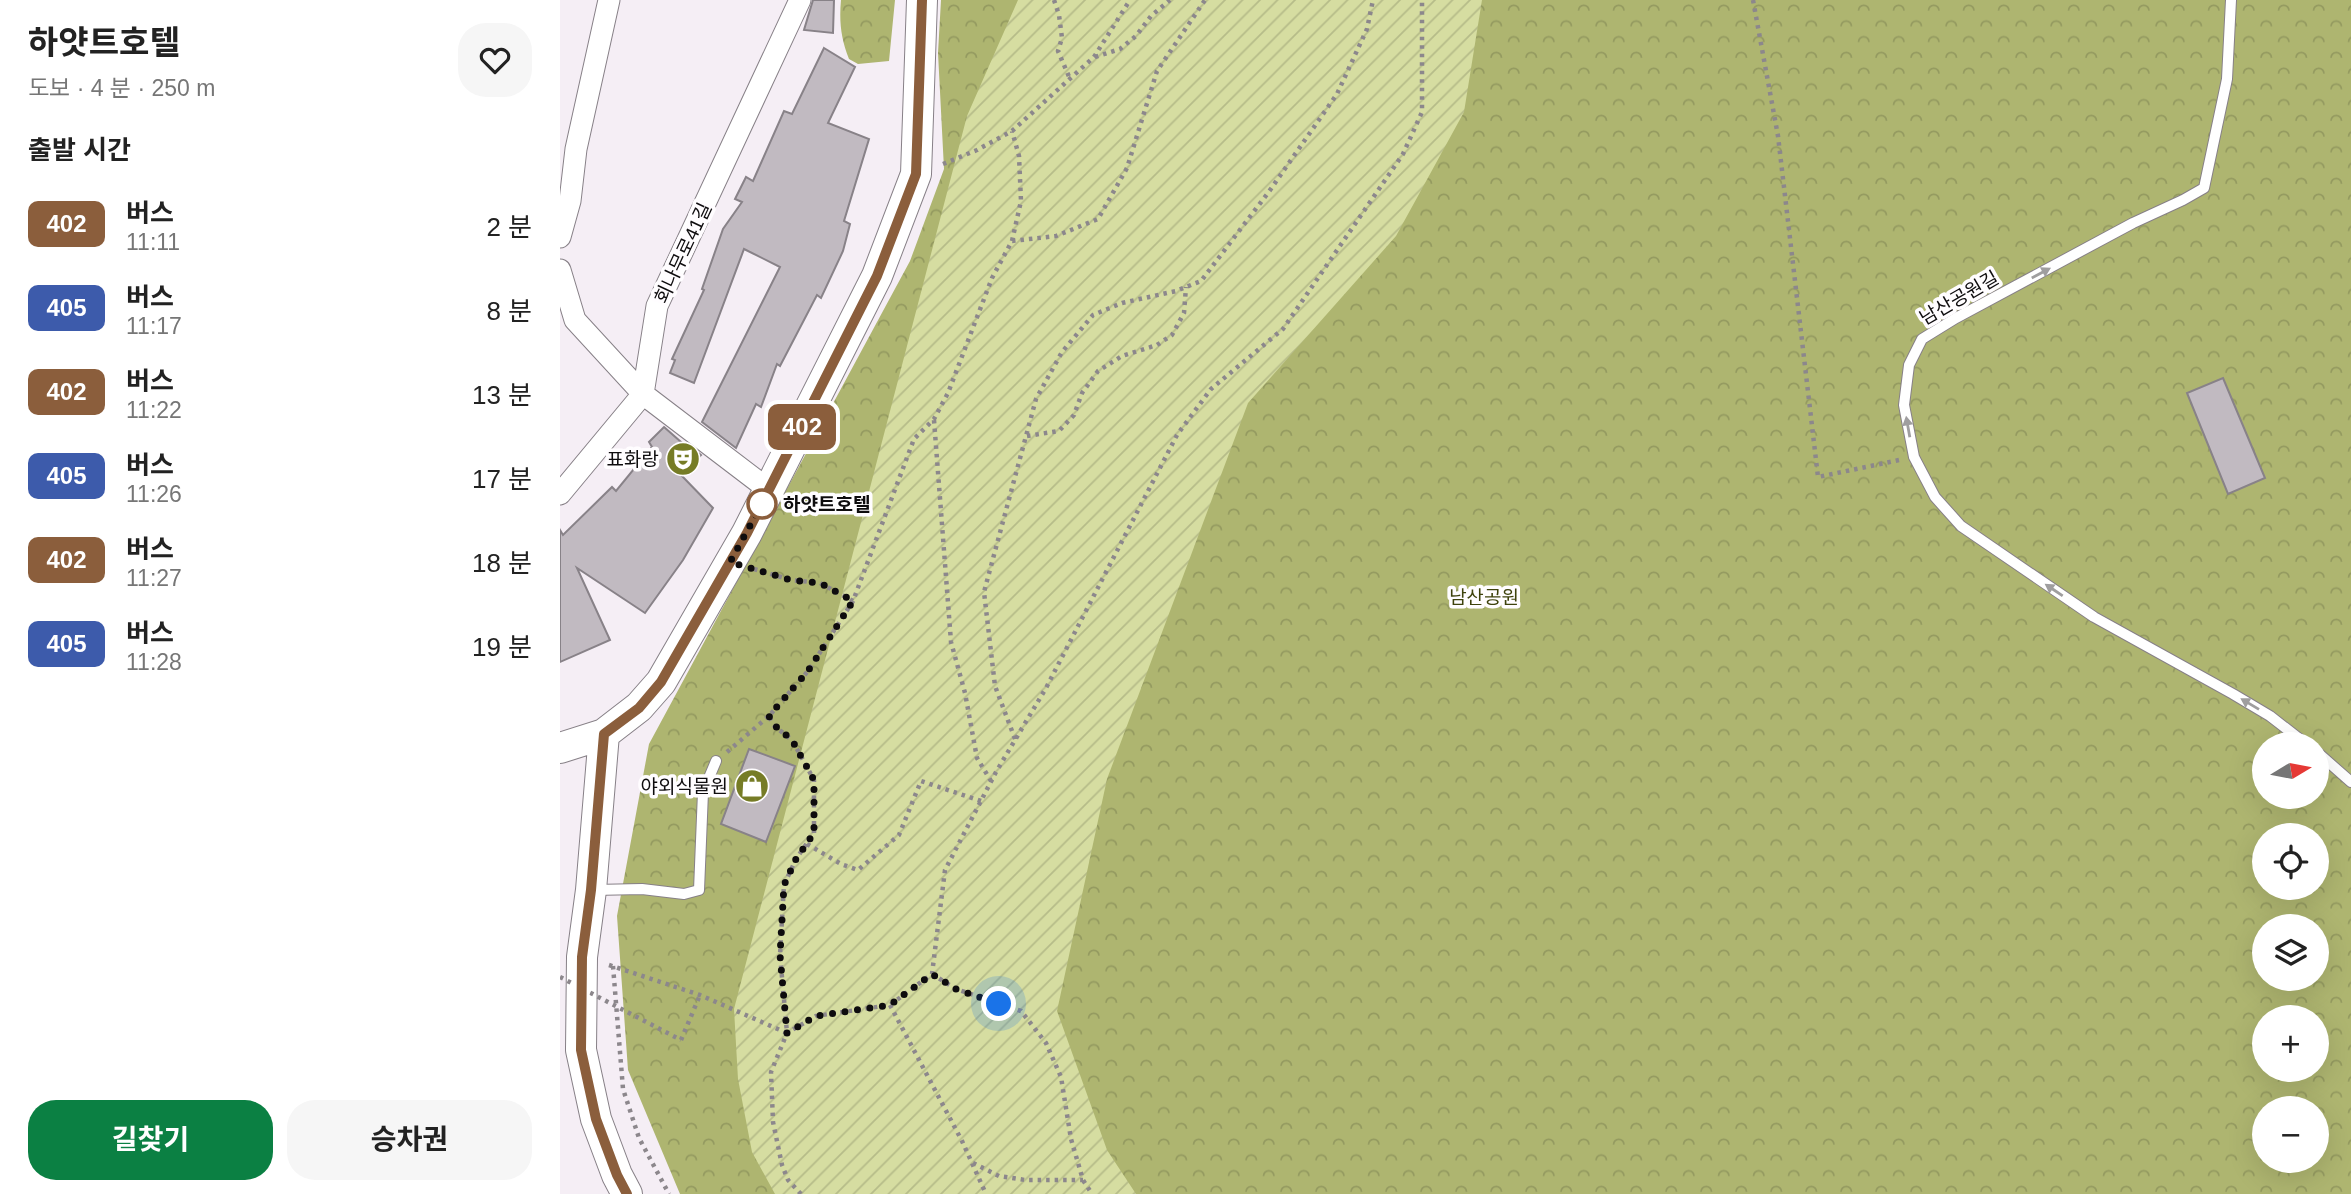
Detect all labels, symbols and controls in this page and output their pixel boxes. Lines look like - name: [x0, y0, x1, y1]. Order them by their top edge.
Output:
- button: heart: [458, 23, 532, 97]
- text: 하얏트호텔: [28, 24, 180, 61]
- text: 도보 · 4 분 · 250 m: [28, 75, 215, 101]
- text: 출발 시간: [28, 135, 131, 165]
- text: 버스: [126, 198, 174, 228]
- street label: 회나무로41길: [651, 199, 715, 307]
- text: 402: [46, 210, 87, 237]
- text: 2 분: [486, 212, 532, 242]
- text: 11:11: [126, 229, 180, 255]
- street label: 남산공원길: [1916, 267, 2002, 329]
- one-way arrow: [2031, 267, 2051, 278]
- text: 버스: [126, 282, 174, 312]
- text: 405: [46, 294, 87, 321]
- text: 8 분: [486, 296, 532, 326]
- text: 11:17: [126, 313, 182, 339]
- text: 버스: [126, 366, 174, 396]
- text: 402: [46, 378, 87, 405]
- text: 13 분: [472, 380, 532, 410]
- text: 11:22: [126, 397, 182, 423]
- line badge: 402: [762, 404, 842, 450]
- text: 402: [782, 413, 822, 440]
- one-way arrow: [1903, 416, 1914, 438]
- theatre icon: 표화랑: [664, 440, 702, 478]
- place label: 표화랑: [607, 449, 659, 470]
- text: 버스: [126, 450, 174, 480]
- text: 405: [46, 462, 87, 489]
- text: 17 분: [472, 464, 532, 494]
- text: 11:26: [126, 481, 182, 507]
- marker: 하얏트호텔: [747, 489, 777, 519]
- place label: 하얏트호텔: [783, 494, 870, 515]
- text: 버스: [126, 534, 174, 564]
- text: 402: [46, 546, 87, 573]
- text: 18 분: [472, 548, 532, 578]
- text: 11:27: [126, 565, 182, 591]
- one-way arrow: [2045, 583, 2063, 597]
- park label: 남산공원: [1449, 587, 1519, 608]
- text: 버스: [126, 618, 174, 648]
- text: 405: [46, 630, 87, 657]
- text: 19 분: [472, 632, 532, 662]
- text: 11:28: [126, 649, 182, 675]
- one-way arrow: [2241, 698, 2260, 711]
- north arrow: [2252, 732, 2329, 808]
- map controls: [2252, 732, 2329, 1173]
- shop icon: 야외식물원: [733, 767, 771, 805]
- place label: 야외식물원: [641, 776, 728, 797]
- button: locate: [2252, 823, 2329, 900]
- button: layers: [2252, 914, 2329, 991]
- your location: [981, 986, 1016, 1021]
- button: +: [2252, 1005, 2329, 1082]
- button: −: [2252, 1096, 2329, 1173]
- button: 길찾기: [28, 1100, 273, 1180]
- button: 승차권: [287, 1100, 532, 1180]

